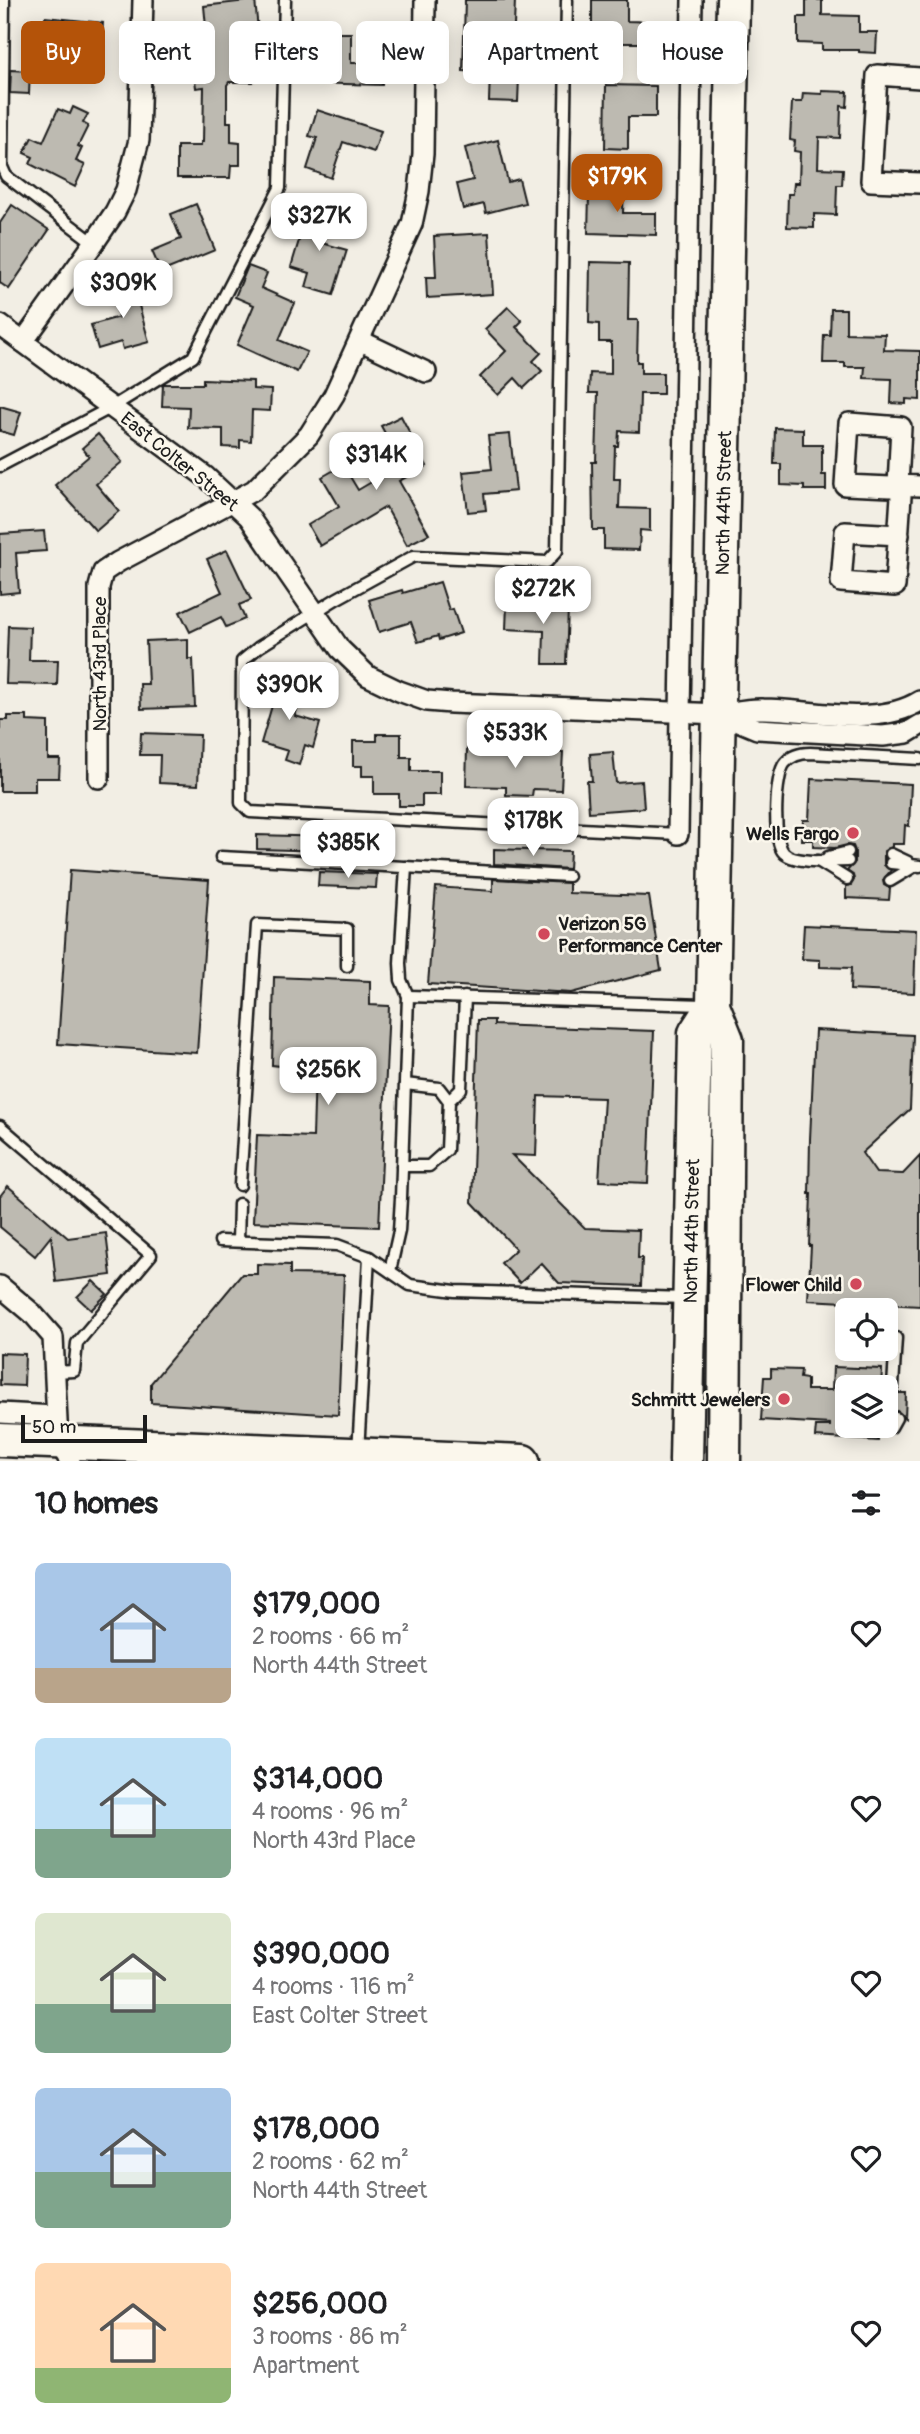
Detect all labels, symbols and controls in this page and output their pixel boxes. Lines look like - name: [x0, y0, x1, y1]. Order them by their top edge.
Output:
- chip: Buy: [21, 21, 105, 84]
- chip: Rent: [119, 21, 215, 84]
- chip: Filters: [229, 21, 342, 84]
- chip: New: [356, 21, 449, 84]
- chip: Apartment: [463, 21, 623, 84]
- chip: House: [637, 21, 747, 84]
- pin: $179K: [568, 154, 666, 214]
- text: $179K: [587, 162, 647, 191]
- pin: $327K: [270, 194, 368, 253]
- text: $327K: [287, 201, 351, 230]
- pin: $309K: [74, 260, 172, 320]
- text: $309K: [90, 268, 156, 297]
- street label: East Colter Street: [116, 407, 243, 517]
- street label: North 44th Street: [711, 430, 737, 576]
- pin: $314K: [327, 433, 425, 492]
- text: $314K: [345, 440, 407, 469]
- pin: $272K: [494, 566, 592, 626]
- text: $272K: [511, 574, 575, 603]
- street label: North 43rd Place: [88, 596, 112, 731]
- pin: $390K: [240, 662, 338, 722]
- text: $390K: [256, 670, 322, 699]
- pin: $533K: [466, 710, 564, 770]
- text: $533K: [483, 718, 547, 747]
- pin: $178K: [484, 798, 582, 858]
- text: $178K: [503, 806, 563, 835]
- pin: $385K: [299, 820, 397, 880]
- place label: Wells Fargo: [746, 822, 840, 846]
- marker: Wells Fargo: [845, 825, 861, 841]
- text: $385K: [316, 828, 380, 857]
- place label: Verizon 5G Performance Center: [558, 912, 723, 958]
- marker: Verizon 5G Performance Center: [536, 926, 552, 942]
- pin: $256K: [279, 1048, 377, 1107]
- text: $256K: [295, 1055, 361, 1084]
- street label: North 44th Street: [679, 1158, 705, 1304]
- place label: Flower Child: [745, 1273, 842, 1297]
- marker: Flower Child: [848, 1276, 864, 1292]
- map controls: [835, 1298, 898, 1438]
- button: locate: [835, 1298, 898, 1361]
- button: layers: [835, 1375, 898, 1438]
- place label: Schmitt Jewelers: [631, 1388, 770, 1412]
- marker: Schmitt Jewelers: [776, 1391, 792, 1407]
- scale bar: [21, 1412, 147, 1444]
- text: 50 m: [32, 1415, 76, 1439]
- icon: filters: [847, 1484, 885, 1522]
- text: 10 homes: [35, 1485, 158, 1522]
- text: $179,000: [252, 1585, 380, 1622]
- icon: home: [91, 1591, 175, 1675]
- icon: heart: [847, 1614, 885, 1652]
- text: 2 rooms · 66 m²: [252, 1622, 409, 1651]
- text: North 44th Street: [252, 1651, 427, 1680]
- text: $314,000: [252, 1760, 383, 1797]
- icon: home: [91, 1766, 175, 1850]
- icon: heart: [847, 1789, 885, 1827]
- text: 4 rooms · 96 m²: [252, 1797, 408, 1826]
- text: North 43rd Place: [252, 1826, 415, 1855]
- text: $390,000: [252, 1935, 390, 1972]
- icon: home: [91, 1941, 175, 2025]
- icon: heart: [847, 1964, 885, 2002]
- text: 4 rooms · 116 m²: [252, 1972, 415, 2001]
- text: East Colter Street: [252, 2001, 427, 2030]
- text: $178,000: [252, 2110, 380, 2147]
- icon: home: [91, 2116, 175, 2200]
- icon: heart: [847, 2139, 885, 2177]
- text: 2 rooms · 62 m²: [252, 2147, 409, 2176]
- text: North 44th Street: [252, 2176, 427, 2205]
- text: $256,000: [252, 2285, 388, 2322]
- icon: home: [91, 2291, 175, 2375]
- icon: heart: [847, 2314, 885, 2352]
- text: 3 rooms · 86 m²: [252, 2322, 408, 2351]
- text: Apartment: [252, 2351, 359, 2380]

